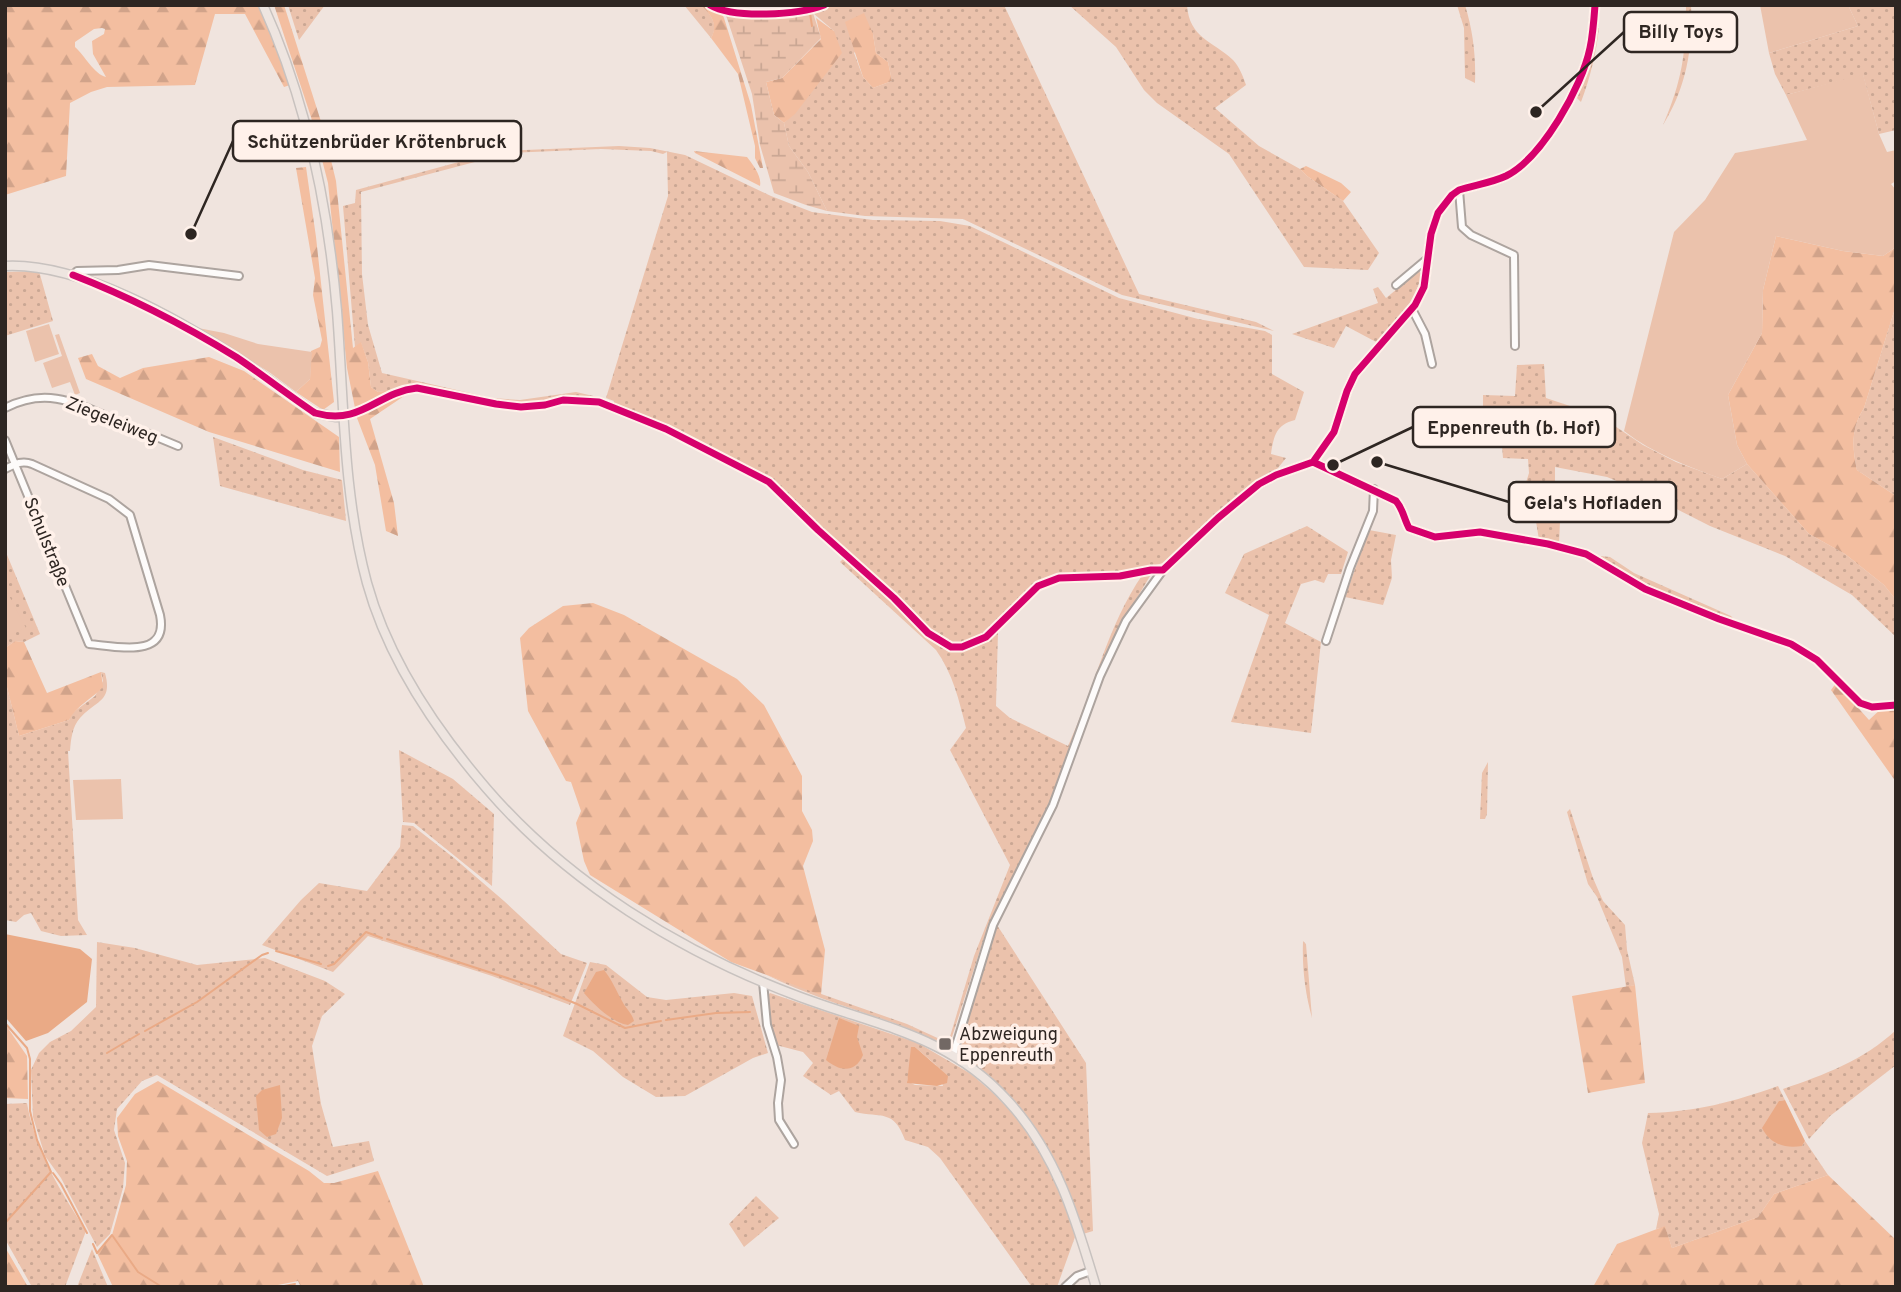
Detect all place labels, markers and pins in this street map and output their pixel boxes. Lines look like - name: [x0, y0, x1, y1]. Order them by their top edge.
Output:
- callout: Billy Toys: [1624, 12, 1737, 52]
- callout: Schützenbrüder Krötenbruck: [233, 121, 521, 161]
- callout: Eppenreuth (b. Hof): [1413, 407, 1615, 447]
- callout: Gela's Hofladen: [1509, 482, 1676, 522]
- place label: Abzweigung Eppenreuth: [959, 1024, 1058, 1068]
- marker: Abzweigung Eppenreuth: [937, 1036, 953, 1052]

